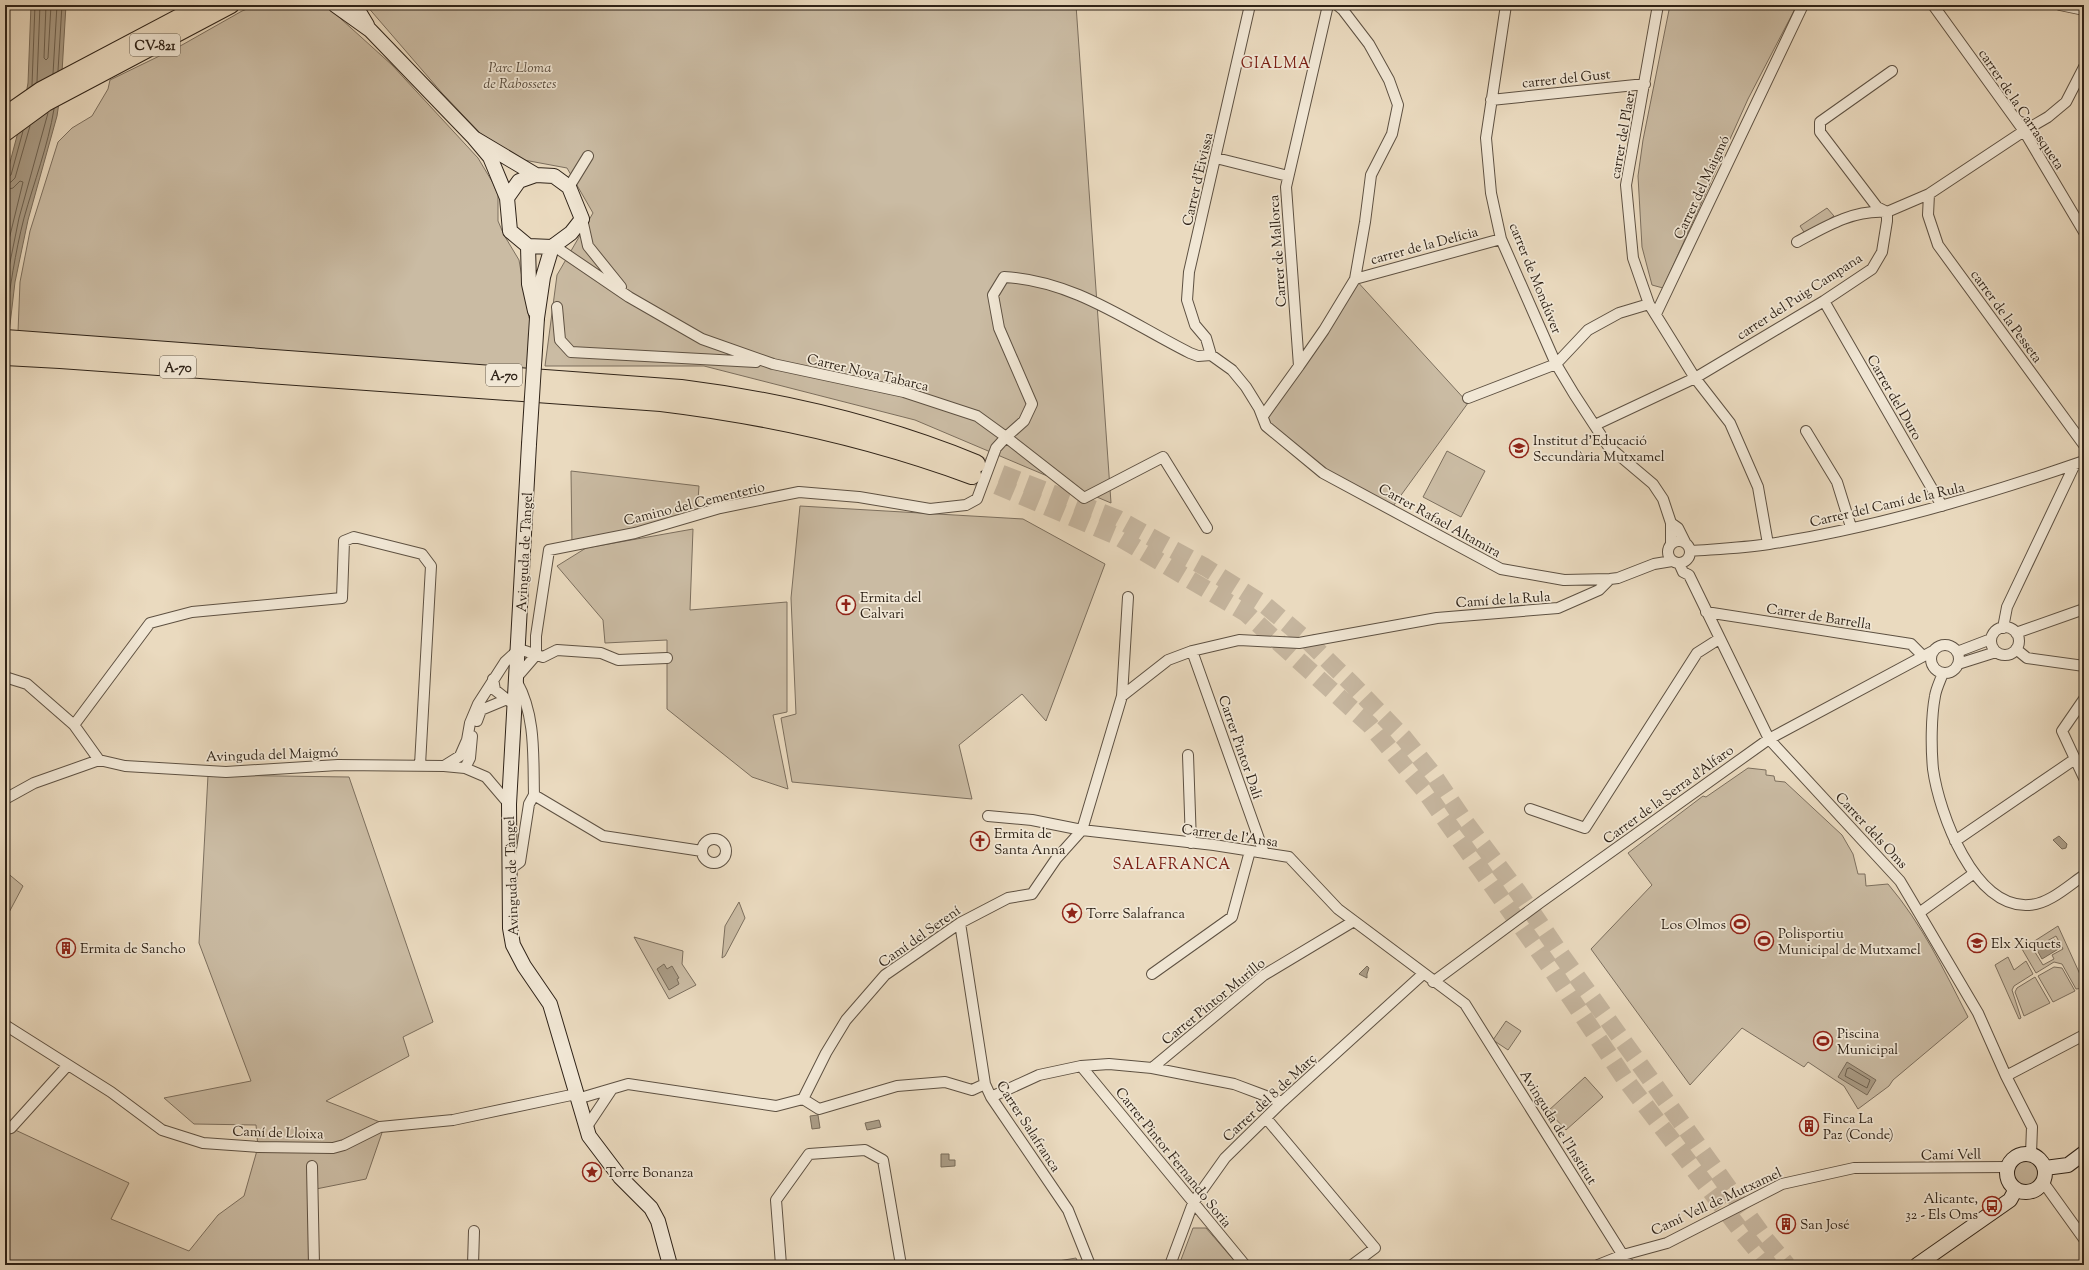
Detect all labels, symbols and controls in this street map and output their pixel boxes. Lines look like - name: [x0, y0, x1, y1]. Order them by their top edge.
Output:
- road number: CV-821: [130, 34, 180, 56]
- street label: carrer de la Carrasqueta: [1972, 46, 2069, 175]
- district label: GIALMA: [1241, 54, 1311, 75]
- park label: Parc Lloma de Rabossetes: [484, 59, 557, 95]
- street label: carrer del Gust: [1521, 65, 1612, 95]
- street label: carrer del Plaer: [1606, 89, 1642, 181]
- street label: Carrer d'Eivissa: [1178, 130, 1220, 228]
- street label: Carrer del Maigmó: [1670, 132, 1736, 243]
- street label: Carrer de Mallorca: [1265, 193, 1293, 308]
- street label: carrer de Mondúver: [1503, 220, 1566, 338]
- street label: carrer de la Delícia: [1369, 223, 1481, 271]
- street label: carrer del Puig Campana: [1733, 249, 1867, 346]
- street label: carrer de la Pesseta: [1965, 266, 2046, 368]
- street label: Carrer Nova Tabarca: [805, 350, 931, 398]
- street label: Carrer del Duro: [1861, 352, 1926, 445]
- road number: A-70: [160, 356, 196, 378]
- road number: A-70: [486, 364, 522, 386]
- place label: Institut d'Educació Secundària Mutxamel: [1533, 432, 1665, 468]
- school or university icon: Institut d'Educació Secundària Mutxamel: [1508, 437, 1530, 459]
- street label: Camino del Cementerio: [622, 478, 767, 532]
- street label: Carrer del Camí de la Rula: [1808, 478, 1967, 534]
- street label: Carrer Rafael Altamira: [1374, 480, 1504, 564]
- street label: Avinguda de Tàngel: [513, 491, 539, 613]
- street label: Camí de la Rula: [1455, 588, 1552, 614]
- place label: Ermita del Calvari: [860, 589, 922, 625]
- church icon: Ermita del Calvari: [835, 594, 857, 616]
- street label: Carrer de Barrella: [1765, 600, 1873, 636]
- street label: Carrer Pintor Dalí: [1212, 693, 1266, 802]
- street label: Carrer de la Serra d'Alfaro: [1600, 741, 1739, 850]
- street label: Avinguda del Maigmó: [205, 744, 339, 768]
- street label: Carrer dels Oms: [1830, 789, 1911, 874]
- street label: Avinguda de Tàngel: [501, 815, 525, 936]
- street label: Carrer de l'Ansa: [1180, 820, 1280, 854]
- place label: Ermita de Santa Anna: [994, 825, 1066, 861]
- church icon: Ermita de Santa Anna: [969, 830, 991, 852]
- district label: SALAFRANCA: [1113, 855, 1231, 876]
- street label: Camí del Serení: [875, 902, 965, 973]
- place icon: Torre Salafranca: [1061, 902, 1083, 924]
- place label: Torre Salafranca: [1086, 905, 1185, 925]
- sports icon: Los Olmos: [1729, 913, 1751, 935]
- place label: Los Olmos: [1661, 916, 1726, 936]
- place label: Polisportiu Municipal de Mutxamel: [1778, 925, 1921, 961]
- sports icon: Polisportiu Municipal de Mutxamel: [1753, 930, 1775, 952]
- school or university icon: Elx Xiquets: [1966, 932, 1988, 954]
- place label: Elx Xiquets: [1991, 935, 2061, 955]
- building icon: Ermita de Sancho: [55, 937, 77, 959]
- place label: Ermita de Sancho: [80, 940, 186, 960]
- street label: Carrer Pintor Murillo: [1158, 954, 1271, 1051]
- place label: Piscina Municipal: [1837, 1025, 1898, 1061]
- sports icon: Piscina Municipal: [1812, 1030, 1834, 1052]
- street label: Carrer del 8 de Març: [1219, 1050, 1322, 1147]
- street label: Avinguda de l'Institut: [1514, 1067, 1601, 1189]
- street label: Carrer Salafranca: [990, 1078, 1065, 1177]
- street label: Carrer Pintor Fernando Soria: [1109, 1084, 1236, 1233]
- place label: Finca La Paz (Conde): [1823, 1110, 1893, 1146]
- building icon: Finca La Paz (Conde): [1798, 1115, 1820, 1137]
- street label: Camí de Lloixa: [232, 1122, 324, 1146]
- street label: Camí Vell: [1921, 1145, 1981, 1167]
- place icon: Torre Bonanza: [581, 1161, 603, 1183]
- place label: Torre Bonanza: [606, 1164, 694, 1184]
- street label: Camí Vell de Mutxamel: [1648, 1164, 1785, 1242]
- place label: Alicante, 32 - Els Oms: [1905, 1190, 1978, 1226]
- bus stop icon: Alicante, 32 - Els Oms: [1981, 1195, 2003, 1217]
- building icon: San José: [1775, 1213, 1797, 1235]
- place label: San José: [1800, 1216, 1850, 1236]

